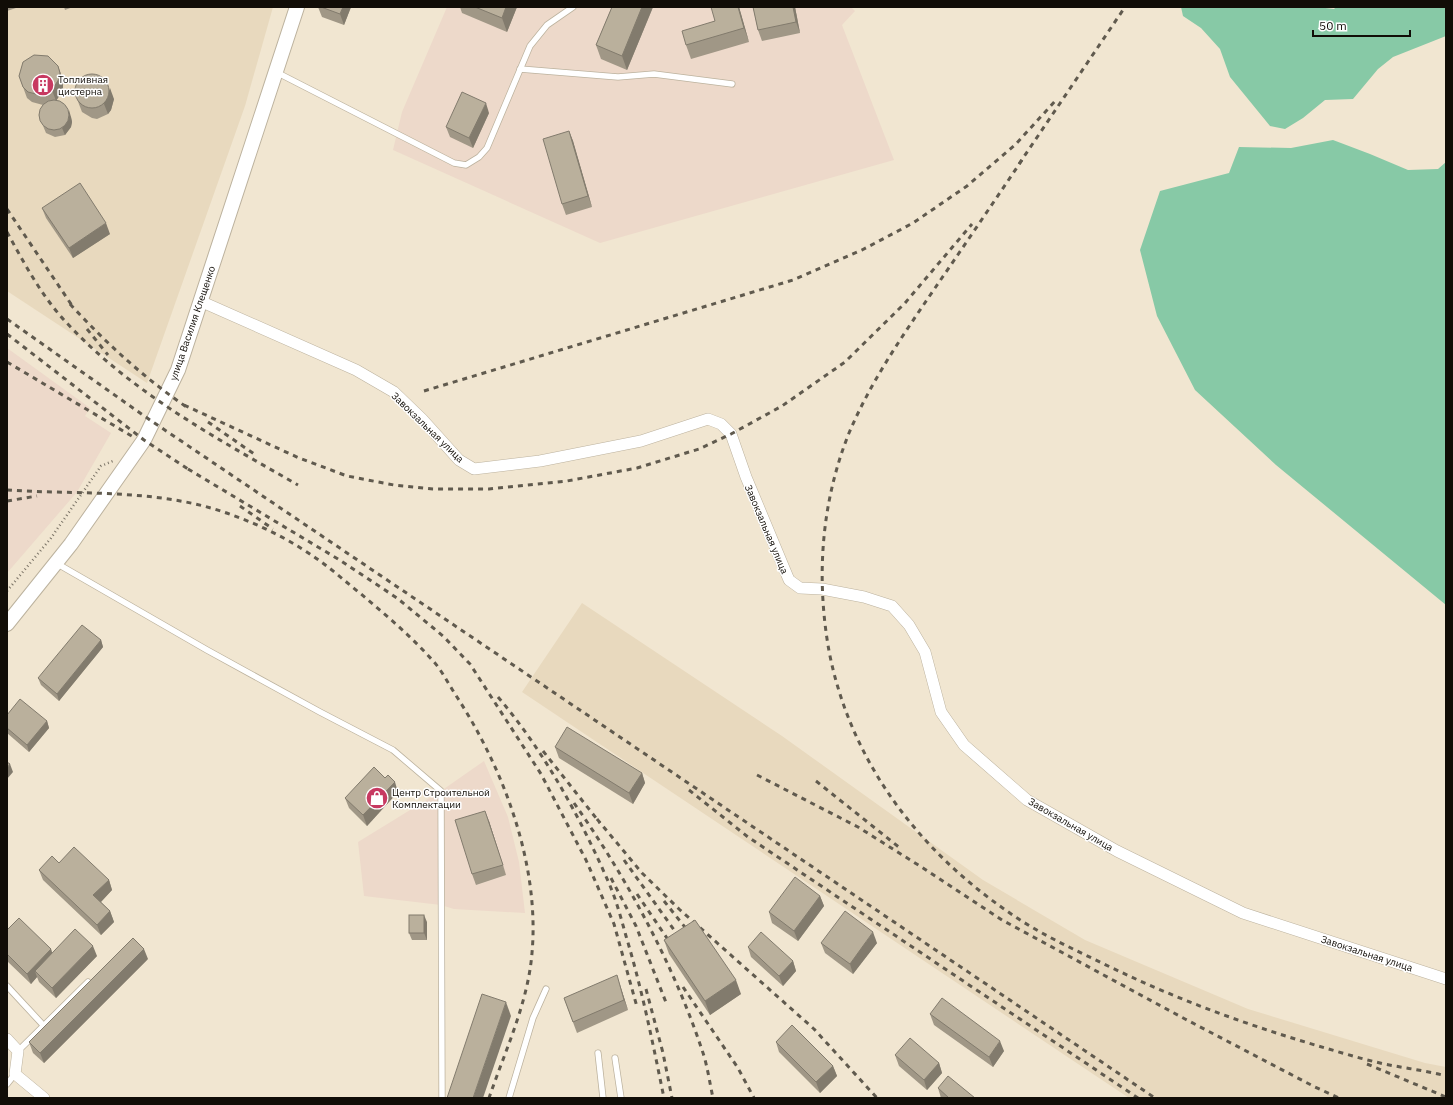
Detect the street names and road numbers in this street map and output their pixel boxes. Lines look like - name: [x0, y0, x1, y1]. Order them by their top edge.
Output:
- street label: улица Василия Клещенко: [167, 264, 218, 382]
- street label: Завокзальная улица: [389, 389, 467, 466]
- street label: Завокзальная улица: [742, 483, 791, 576]
- street label: Завокзальная улица: [1026, 795, 1116, 854]
- street label: Завокзальная улица: [1319, 932, 1415, 975]

